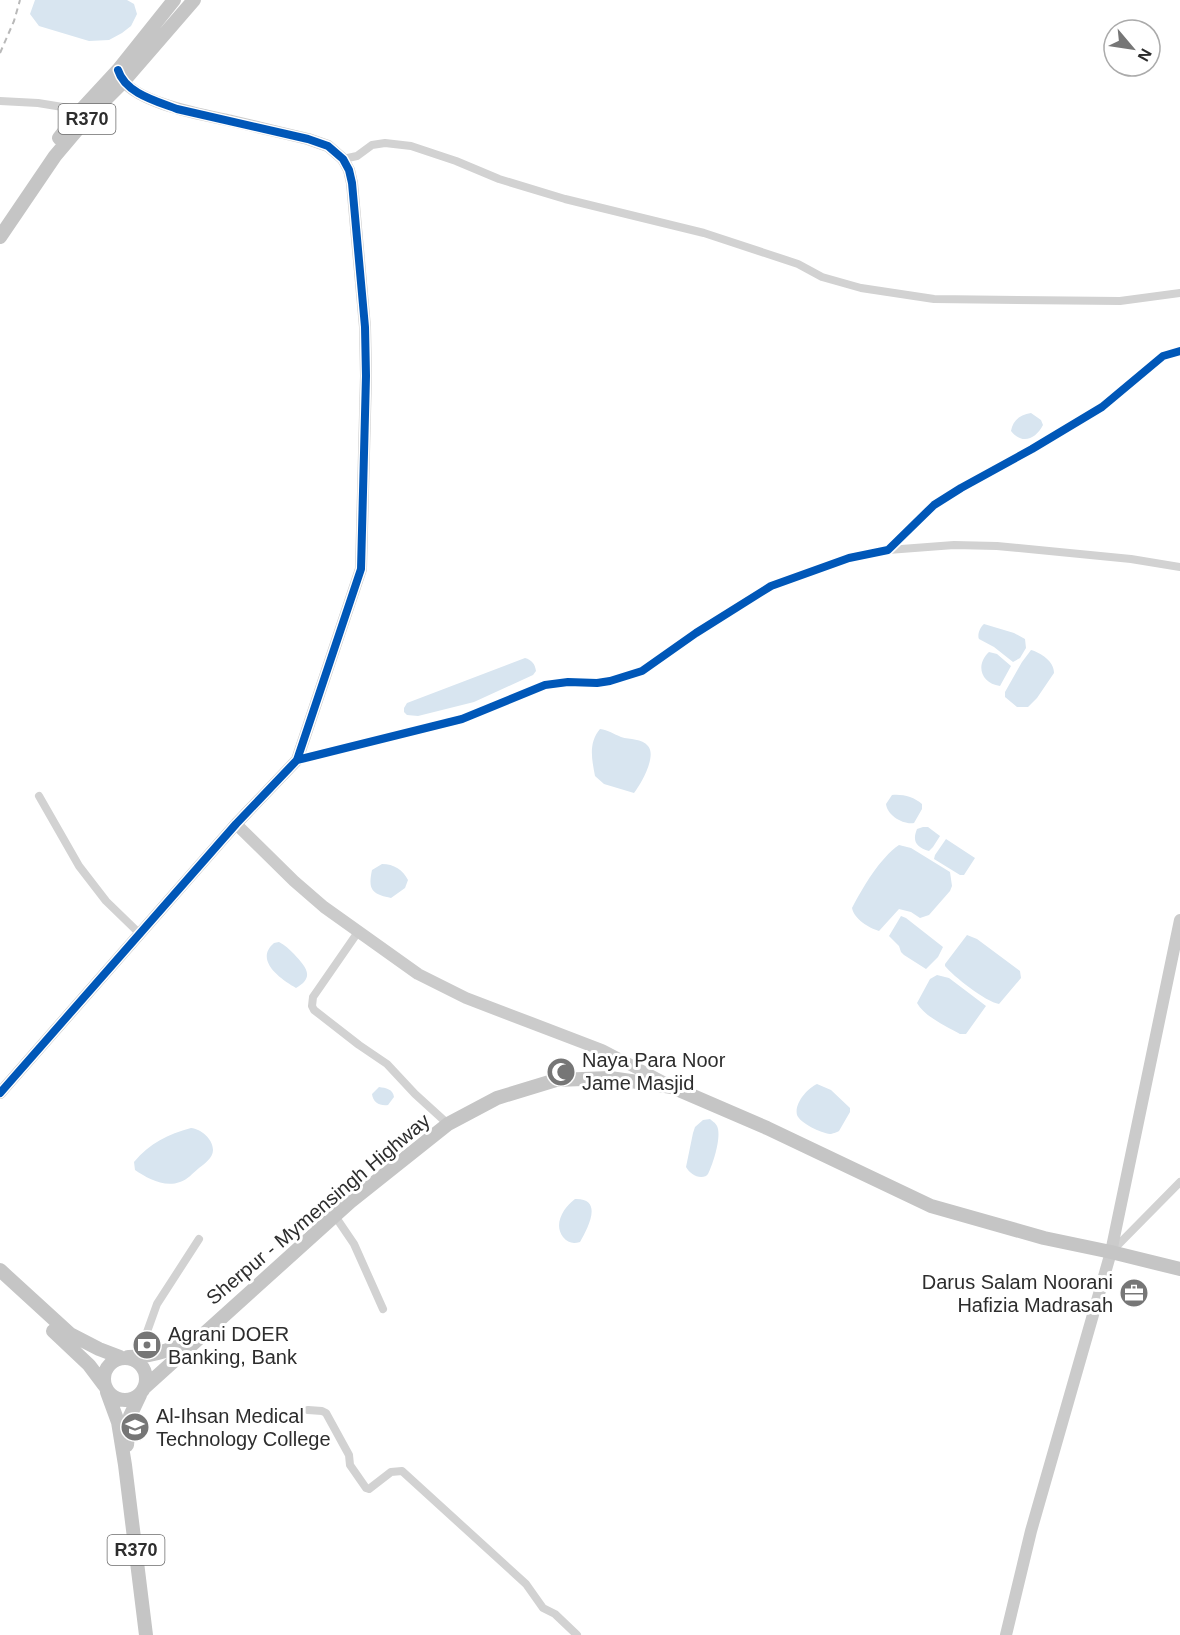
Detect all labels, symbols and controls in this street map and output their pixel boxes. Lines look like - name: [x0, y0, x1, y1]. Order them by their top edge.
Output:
- north arrow: [1102, 18, 1162, 78]
- text: N: [1134, 46, 1155, 64]
- road number: R370: [58, 104, 116, 134]
- place label: Naya Para Noor Jame Masjid: [582, 1049, 726, 1094]
- mosque icon: Naya Para Noor Jame Masjid: [545, 1056, 577, 1088]
- street label: Sherpur - Mymensingh Highway: [202, 1109, 434, 1309]
- place label: Darus Salam Noorani Hafizia Madrasah: [922, 1271, 1113, 1316]
- office icon: Darus Salam Noorani Hafizia Madrasah: [1118, 1277, 1150, 1309]
- place label: Agrani DOER Banking, Bank: [168, 1323, 298, 1368]
- bank icon: Agrani DOER Banking, Bank: [131, 1329, 163, 1361]
- place label: Al-Ihsan Medical Technology College: [156, 1405, 331, 1450]
- school or university icon: Al-Ihsan Medical Technology College: [119, 1411, 151, 1443]
- road number: R370: [108, 1535, 164, 1565]

